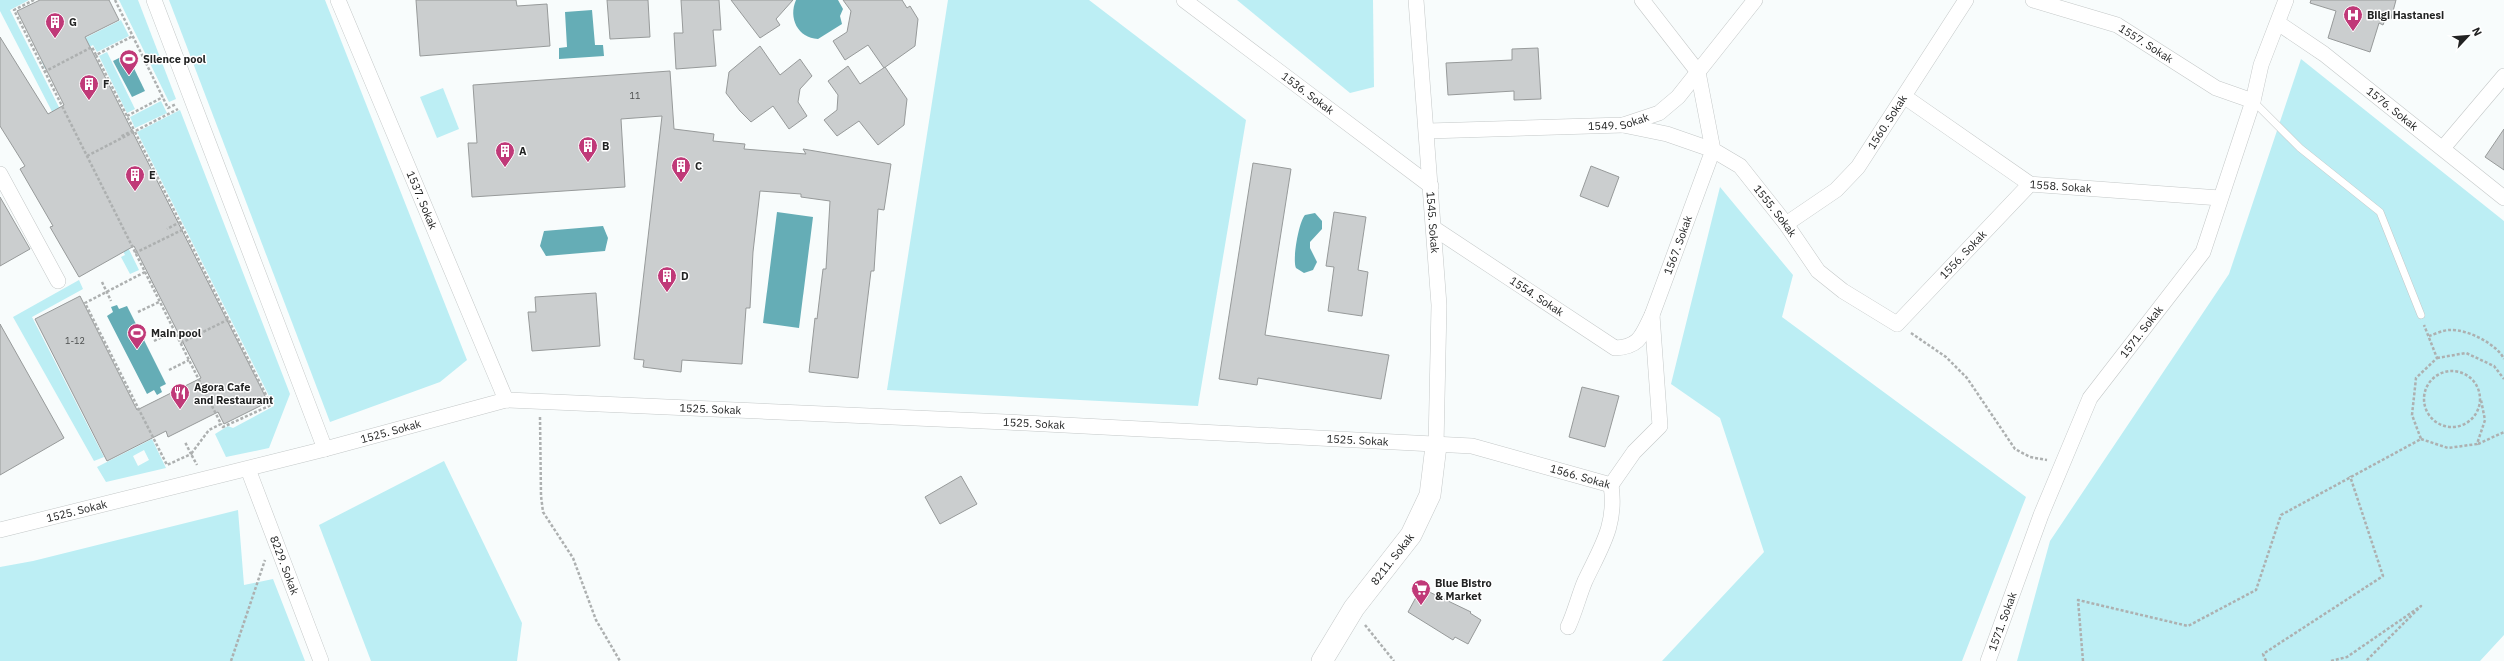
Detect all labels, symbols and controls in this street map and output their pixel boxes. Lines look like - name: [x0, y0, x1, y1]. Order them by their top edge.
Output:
- hospital icon: Bilgi Hastanesi: [2342, 4, 2364, 32]
- place label: Bilgi Hastanesi: [2367, 8, 2444, 22]
- building icon: G: [44, 11, 66, 39]
- place label: G: [69, 15, 77, 29]
- north arrow: [2448, 16, 2488, 56]
- street label: 1557. Sokak: [2116, 21, 2176, 66]
- text: N: [2469, 25, 2485, 38]
- sports icon: Silence pool: [118, 48, 140, 76]
- place label: Silence pool: [143, 52, 207, 66]
- street label: 1536. Sokak: [1279, 69, 1337, 118]
- building icon: F: [78, 73, 100, 101]
- place label: F: [103, 77, 109, 91]
- street label: 1576. Sokak: [2364, 84, 2421, 134]
- house number: 11: [630, 90, 640, 101]
- street label: 1560. Sokak: [1864, 92, 1910, 152]
- street label: 1549. Sokak: [1588, 110, 1651, 133]
- building icon: B: [577, 135, 599, 163]
- place label: B: [602, 139, 609, 153]
- building icon: A: [494, 140, 516, 168]
- place label: A: [519, 144, 527, 158]
- building icon: C: [670, 155, 692, 183]
- place label: C: [695, 159, 702, 173]
- building icon: E: [124, 164, 146, 192]
- place label: E: [149, 168, 156, 182]
- street label: 1537. Sokak: [404, 169, 441, 232]
- street label: 1558. Sokak: [2029, 177, 2092, 196]
- street label: 1555. Sokak: [1751, 182, 1800, 240]
- street label: 1545. Sokak: [1423, 191, 1442, 254]
- street label: 1567. Sokak: [1661, 213, 1695, 277]
- street label: 1556. Sokak: [1937, 227, 1990, 282]
- building icon: D: [656, 265, 678, 293]
- place label: D: [681, 269, 689, 283]
- street label: 1554. Sokak: [1507, 273, 1567, 319]
- street label: 1571. Sokak: [2117, 303, 2166, 361]
- sports icon: Main pool: [126, 322, 148, 350]
- place label: Main pool: [151, 326, 202, 340]
- house number: 1-12: [65, 335, 85, 346]
- place label: Agora Cafe and Restaurant: [194, 380, 273, 407]
- restaurant icon: Agora Cafe and Restaurant: [169, 382, 191, 410]
- street label: 1525. Sokak: [679, 401, 742, 417]
- street label: 1525. Sokak: [1003, 415, 1066, 432]
- street label: 1525. Sokak: [359, 416, 423, 446]
- street label: 1525. Sokak: [1326, 432, 1389, 449]
- street label: 1566. Sokak: [1548, 461, 1612, 492]
- street label: 1525. Sokak: [45, 497, 109, 525]
- street label: 8211. Sokak: [1368, 530, 1417, 588]
- street label: 8229. Sokak: [267, 534, 302, 597]
- place label: Blue Bistro & Market: [1435, 576, 1492, 603]
- supermarket icon: Blue Bistro & Market: [1410, 578, 1432, 606]
- street label: 1571. Sokak: [1985, 590, 2020, 653]

